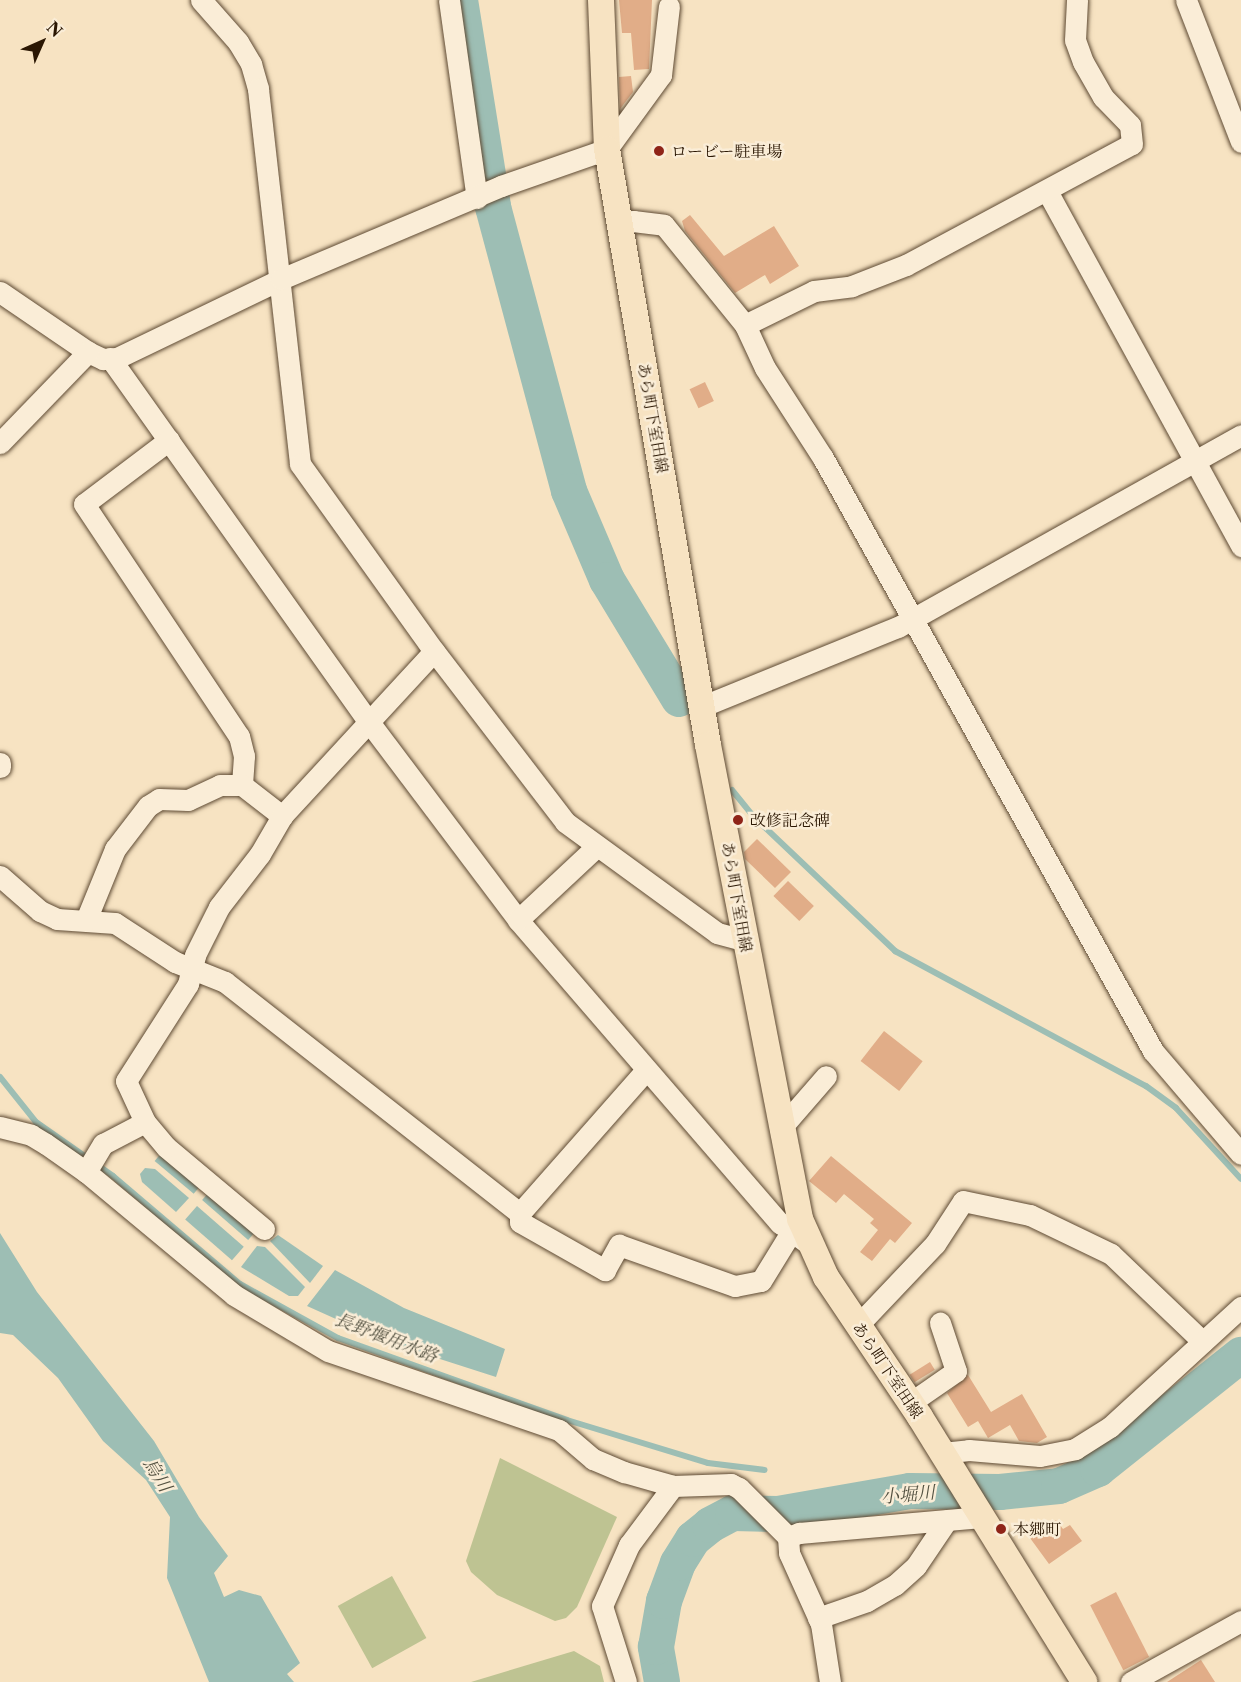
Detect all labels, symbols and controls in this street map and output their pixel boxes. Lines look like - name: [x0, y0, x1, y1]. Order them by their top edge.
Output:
- north arrow: [12, 12, 72, 72]
- text: N: [43, 17, 67, 41]
- place label: ロービー駐車場: [671, 141, 782, 161]
- marker: ロービー駐車場: [652, 144, 666, 158]
- street label: あら町下室田線: [634, 361, 672, 475]
- place label: 改修記念碑: [750, 810, 830, 830]
- marker: 改修記念碑: [731, 813, 745, 827]
- street label: あら町下室田線: [718, 840, 756, 954]
- water label: 長野堰用水路: [332, 1309, 440, 1367]
- street label: あら町下室田線: [849, 1318, 927, 1422]
- water label: 烏川: [138, 1454, 176, 1496]
- water label: 小堀川: [880, 1482, 936, 1508]
- place label: 本郷町: [1013, 1519, 1061, 1539]
- marker: 本郷町: [994, 1522, 1008, 1536]

